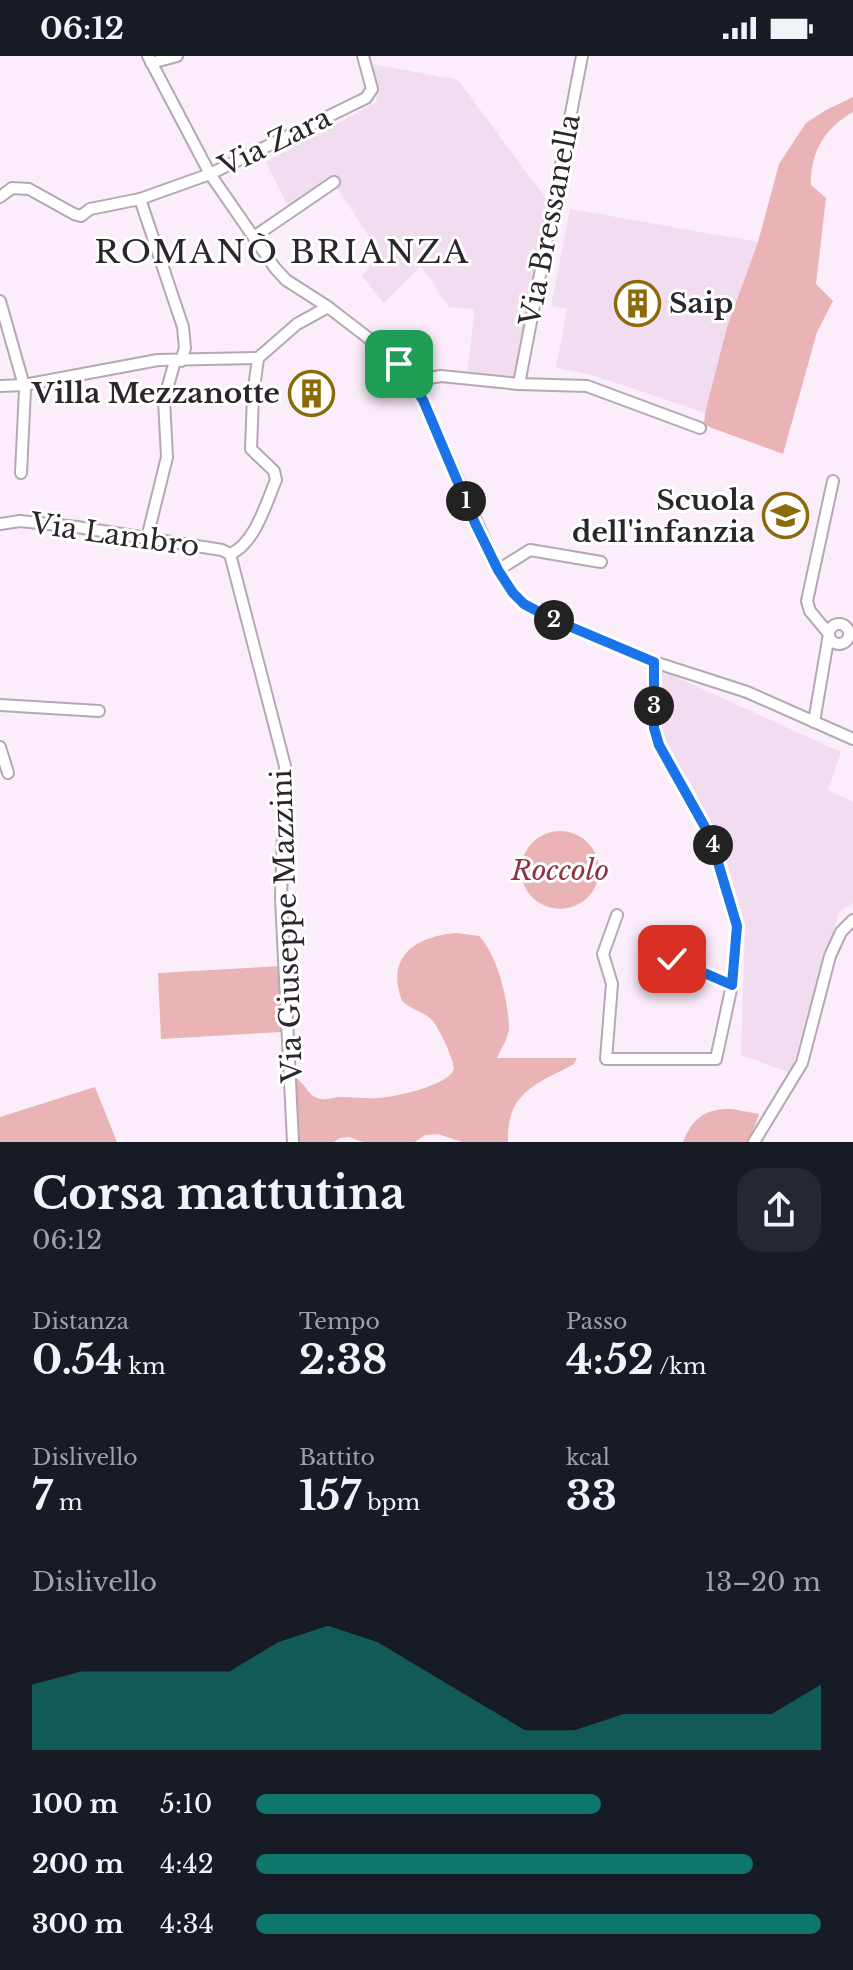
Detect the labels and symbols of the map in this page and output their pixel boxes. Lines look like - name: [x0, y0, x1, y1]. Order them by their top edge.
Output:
- street label: Via Zara: [212, 100, 337, 185]
- street label: Via Bressanella: [512, 111, 588, 330]
- district label: ROMANÒ BRIANZA: [94, 232, 470, 272]
- building icon: Saip: [614, 279, 662, 327]
- place label: Saip: [669, 286, 733, 321]
- pin: [365, 330, 433, 398]
- building icon: Villa Mezzanotte: [287, 369, 335, 417]
- place label: Villa Mezzanotte: [31, 376, 280, 411]
- pin: 1: [446, 481, 486, 521]
- place label: Scuola dell'infanzia: [572, 483, 755, 550]
- school or university icon: Scuola dell'infanzia: [762, 492, 810, 540]
- street label: Via Lambro: [27, 506, 202, 564]
- pin: 2: [534, 600, 574, 640]
- pin: 3: [634, 686, 674, 726]
- street label: Via Giuseppe Mazzini: [264, 769, 310, 1084]
- pin: 4: [693, 825, 733, 865]
- park label: Roccolo: [510, 853, 609, 888]
- pin: [638, 925, 706, 993]

